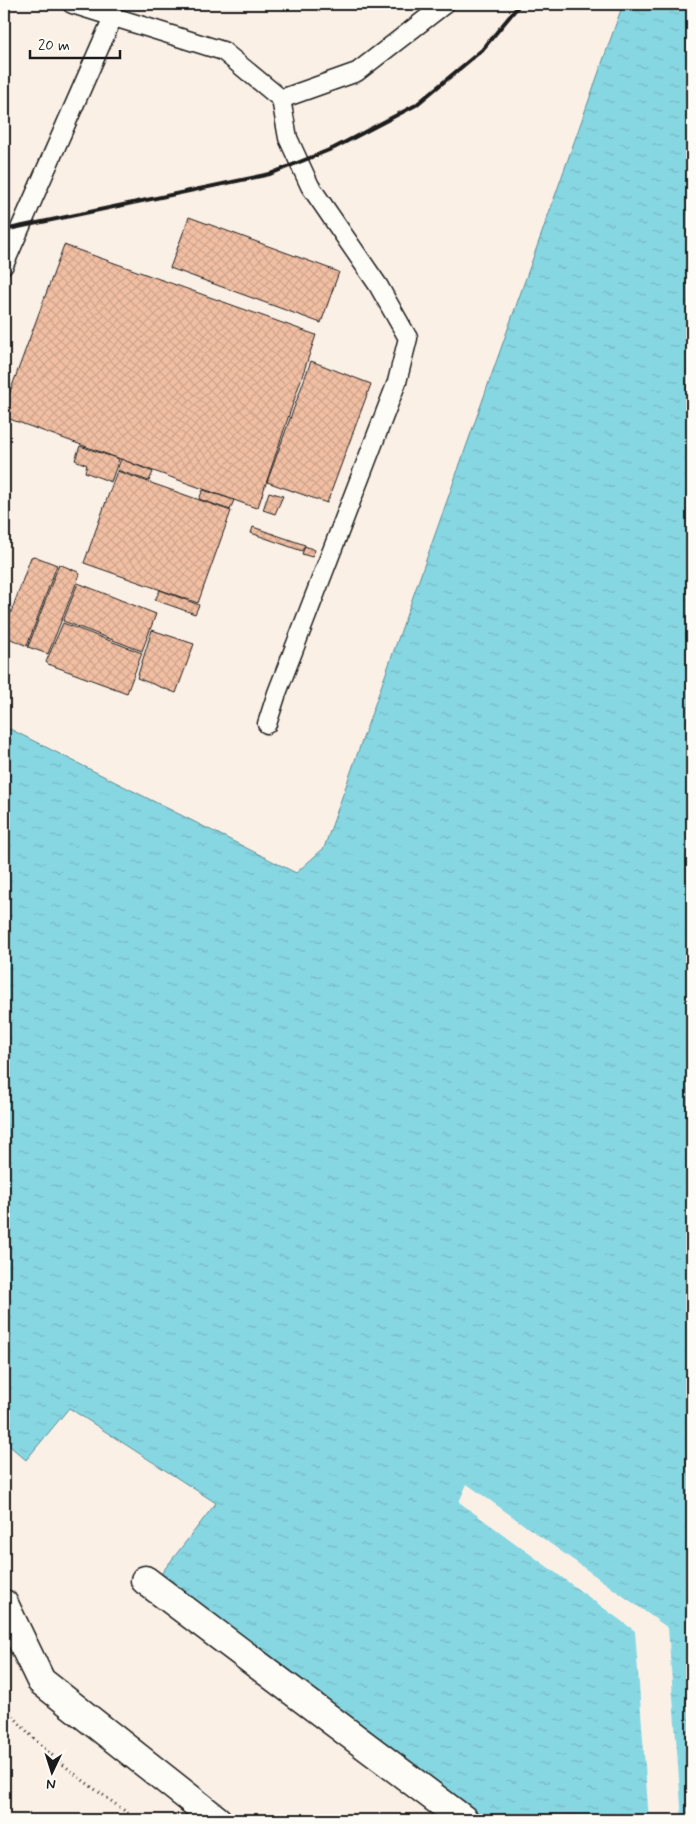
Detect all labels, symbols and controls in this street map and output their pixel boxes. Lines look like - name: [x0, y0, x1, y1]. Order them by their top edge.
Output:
- scale bar: [30, 28, 120, 60]
- text: 20 m: [38, 36, 70, 56]
- north arrow: [28, 1746, 78, 1796]
- text: N: [46, 1775, 56, 1793]

